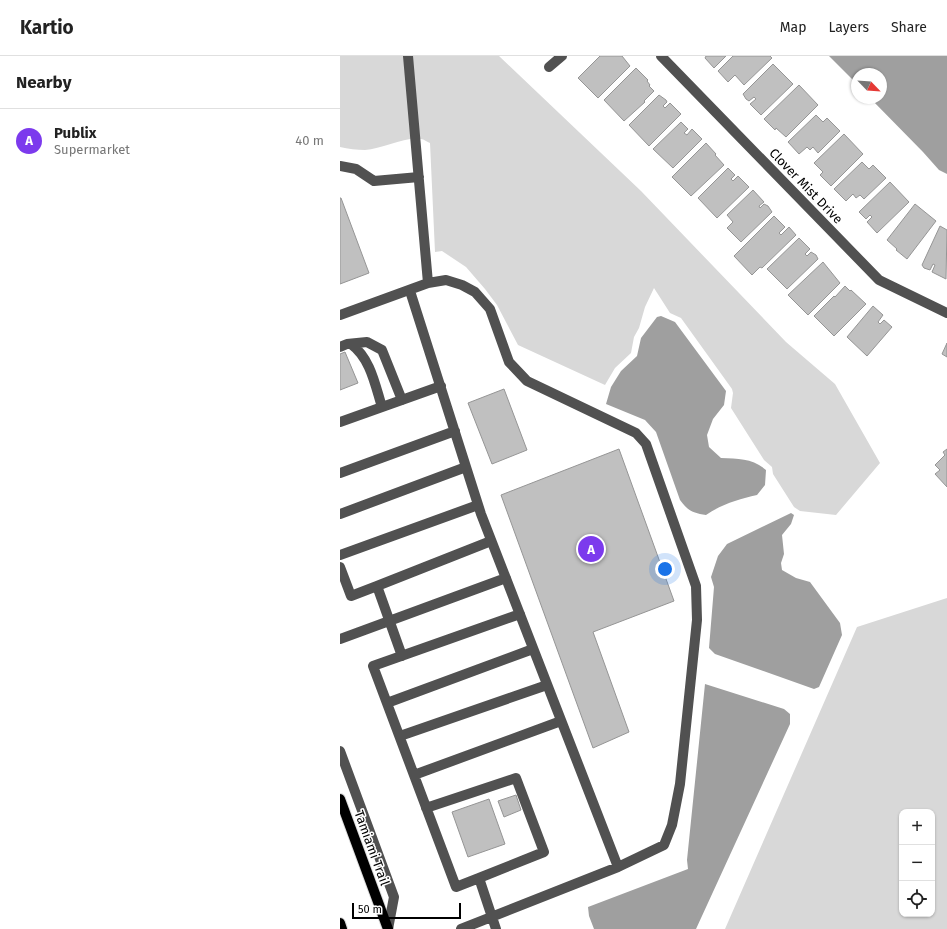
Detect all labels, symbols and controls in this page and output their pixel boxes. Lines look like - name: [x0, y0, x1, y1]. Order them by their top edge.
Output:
- text: Kartio: [20, 16, 74, 39]
- text: Map: [780, 19, 806, 36]
- text: Layers: [828, 19, 869, 36]
- text: Share: [891, 19, 927, 36]
- north arrow: [851, 68, 887, 104]
- text: Nearby: [16, 72, 71, 93]
- text: Publix: [54, 124, 97, 142]
- text: A: [25, 133, 33, 148]
- text: 40 m: [295, 133, 324, 148]
- text: Supermarket: [54, 142, 130, 157]
- street label: Clover Mist Drive: [766, 145, 846, 227]
- pin: A: [578, 534, 604, 564]
- your location: [655, 559, 675, 579]
- street label: Tamiami Trail: [351, 808, 393, 888]
- map controls: [899, 809, 935, 917]
- button: +: [899, 809, 935, 845]
- button: −: [899, 845, 935, 881]
- button: locate: [899, 881, 935, 917]
- scale bar: [352, 901, 461, 920]
- text: 50 m: [358, 903, 382, 916]

